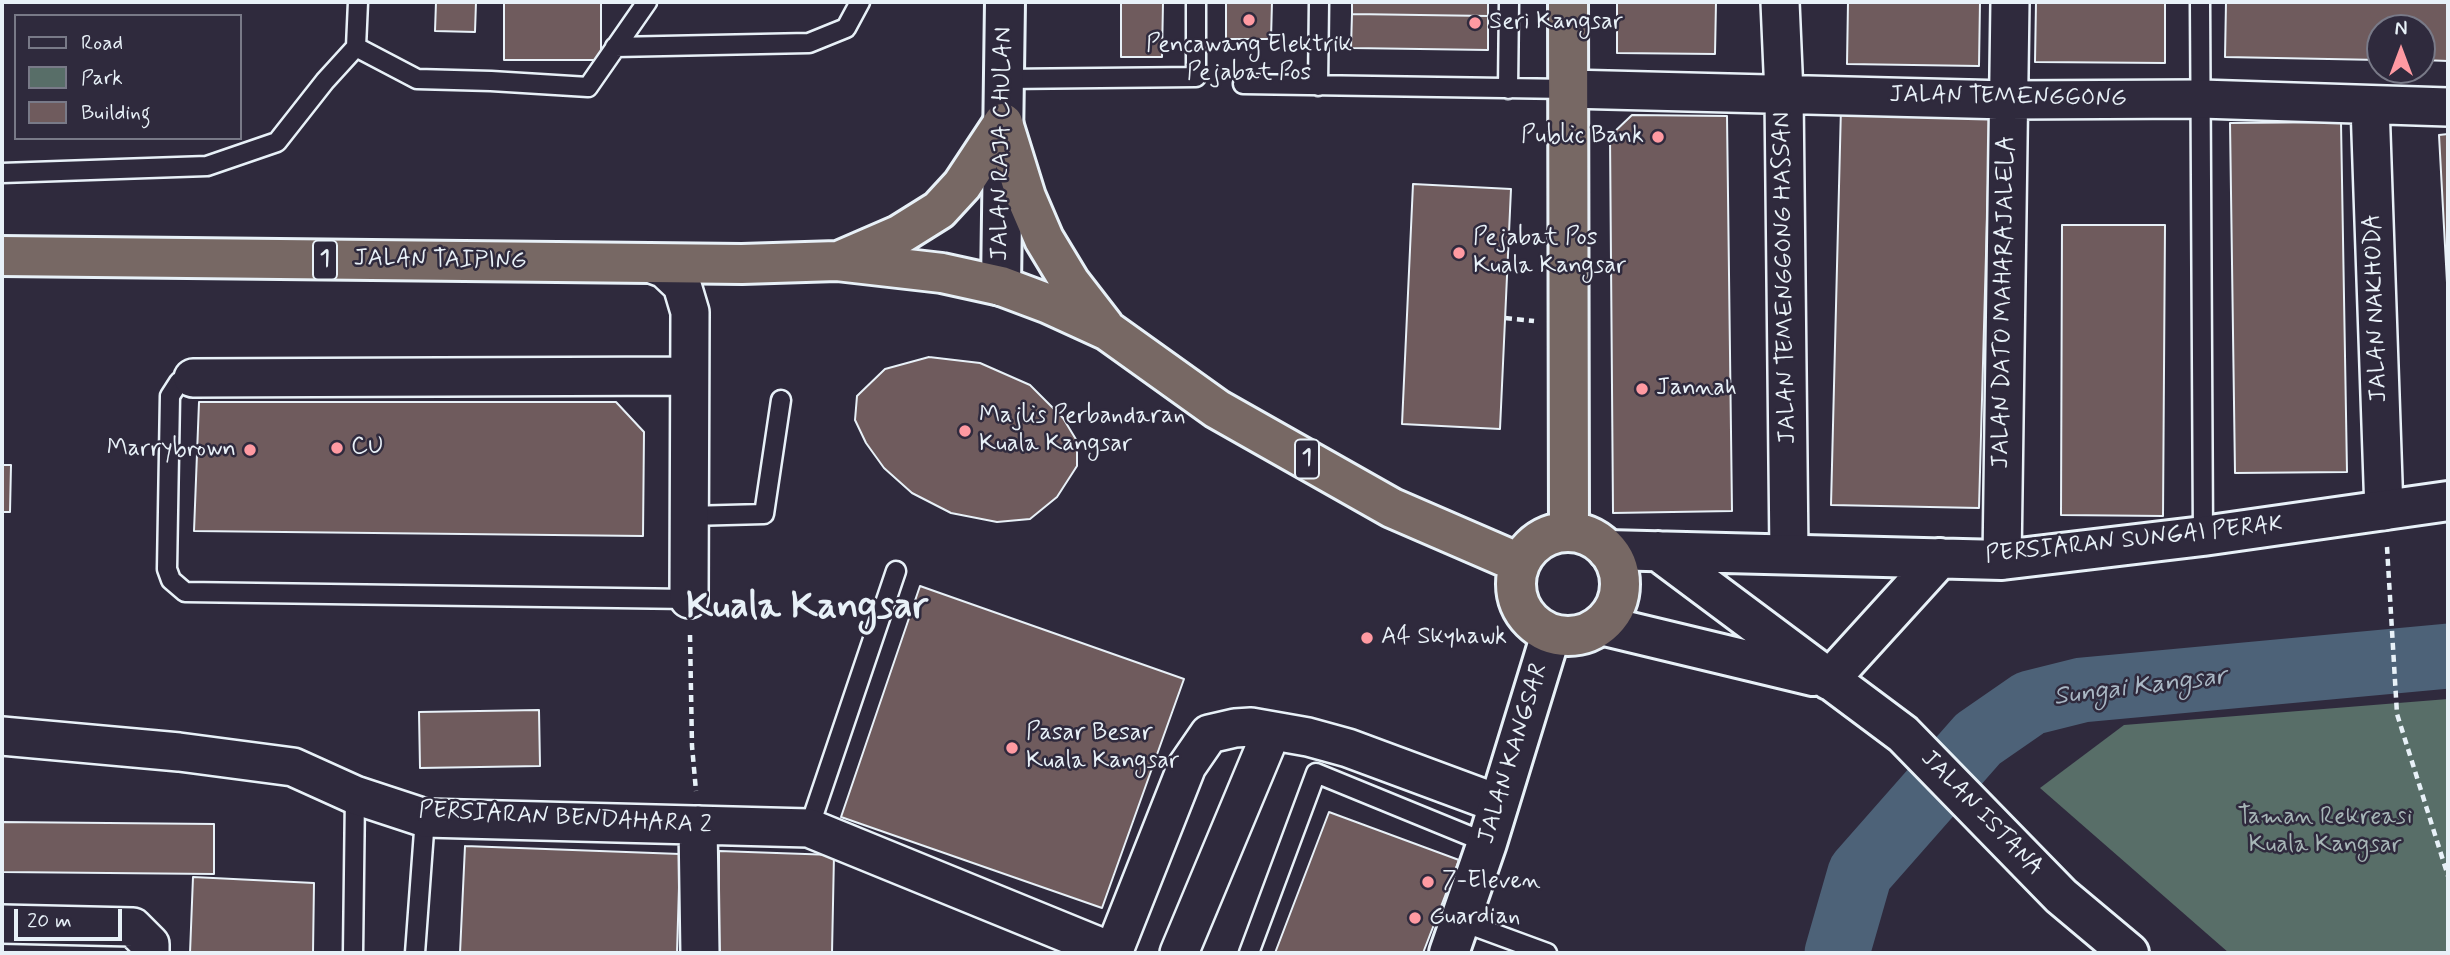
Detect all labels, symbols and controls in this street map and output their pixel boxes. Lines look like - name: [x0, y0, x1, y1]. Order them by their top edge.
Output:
- place label: Seri Kangsar: [1489, 9, 1623, 37]
- marker: Pencawang Elektrik Pejabat Pos: [1241, 12, 1257, 28]
- legend: [14, 14, 242, 140]
- north arrow: [2366, 14, 2436, 84]
- marker: Seri Kangsar: [1467, 15, 1483, 31]
- text: N: [2395, 17, 2407, 42]
- street label: JALAN RAJA CHULAN: [987, 27, 1019, 261]
- text: Road: [81, 29, 123, 57]
- place label: Pencawang Elektrik Pejabat Pos: [1146, 32, 1352, 88]
- text: Park: [81, 64, 123, 92]
- street label: JALAN TEMENGGONG: [1889, 82, 2127, 114]
- text: Building: [81, 99, 151, 127]
- street label: JALAN TEMENGGONG HASSAN: [1769, 112, 1803, 444]
- place label: Public Bank: [1521, 123, 1644, 151]
- marker: Public Bank: [1650, 129, 1666, 145]
- street label: JALAN DATO MAHARAJALELA: [1988, 135, 2022, 469]
- street label: JALAN NAKHODA: [2359, 213, 2395, 403]
- place label: Pejabat Pos Kuala Kangsar: [1473, 225, 1626, 281]
- road number: 1: [313, 241, 337, 280]
- street label: JALAN TAIPING: [353, 245, 527, 277]
- marker: Pejabat Pos Kuala Kangsar: [1451, 245, 1467, 261]
- place label: Jannah: [1656, 375, 1737, 403]
- marker: Jannah: [1634, 381, 1650, 397]
- place label: Majlis Perbandaran Kuala Kangsar: [979, 403, 1186, 459]
- marker: Majlis Perbandaran Kuala Kangsar: [957, 423, 973, 439]
- place label: CU: [351, 434, 384, 462]
- place label: Marrybrown: [107, 436, 236, 464]
- marker: CU: [329, 440, 345, 456]
- road number: 1: [1295, 440, 1319, 478]
- marker: Marrybrown: [242, 442, 258, 458]
- street label: PERSIARAN SUNGAI PERAK: [1984, 511, 2284, 571]
- district label: Kuala Kangsar: [686, 586, 928, 632]
- place label: A4 Skyhawk: [1381, 624, 1507, 652]
- marker: A4 Skyhawk: [1359, 630, 1375, 646]
- street label: JALAN KANGSAR: [1473, 660, 1555, 848]
- water label: Sungai Kangsar: [2052, 662, 2228, 714]
- place label: Pasar Besar Kuala Kangsar: [1026, 720, 1179, 776]
- marker: Pasar Besar Kuala Kangsar: [1004, 740, 1020, 756]
- street label: JALAN ISTANA: [1914, 745, 2048, 883]
- street label: PERSIARAN BENDAHARA 2: [418, 797, 712, 841]
- park label: Taman Rekreasi Kuala Kangsar: [2237, 804, 2413, 860]
- place label: 7-Eleven: [1442, 868, 1541, 896]
- marker: 7-Eleven: [1420, 874, 1436, 890]
- scale bar: [18, 895, 126, 939]
- place label: Guardian: [1429, 904, 1520, 932]
- text: 20 m: [27, 907, 72, 935]
- marker: Guardian: [1407, 910, 1423, 926]

